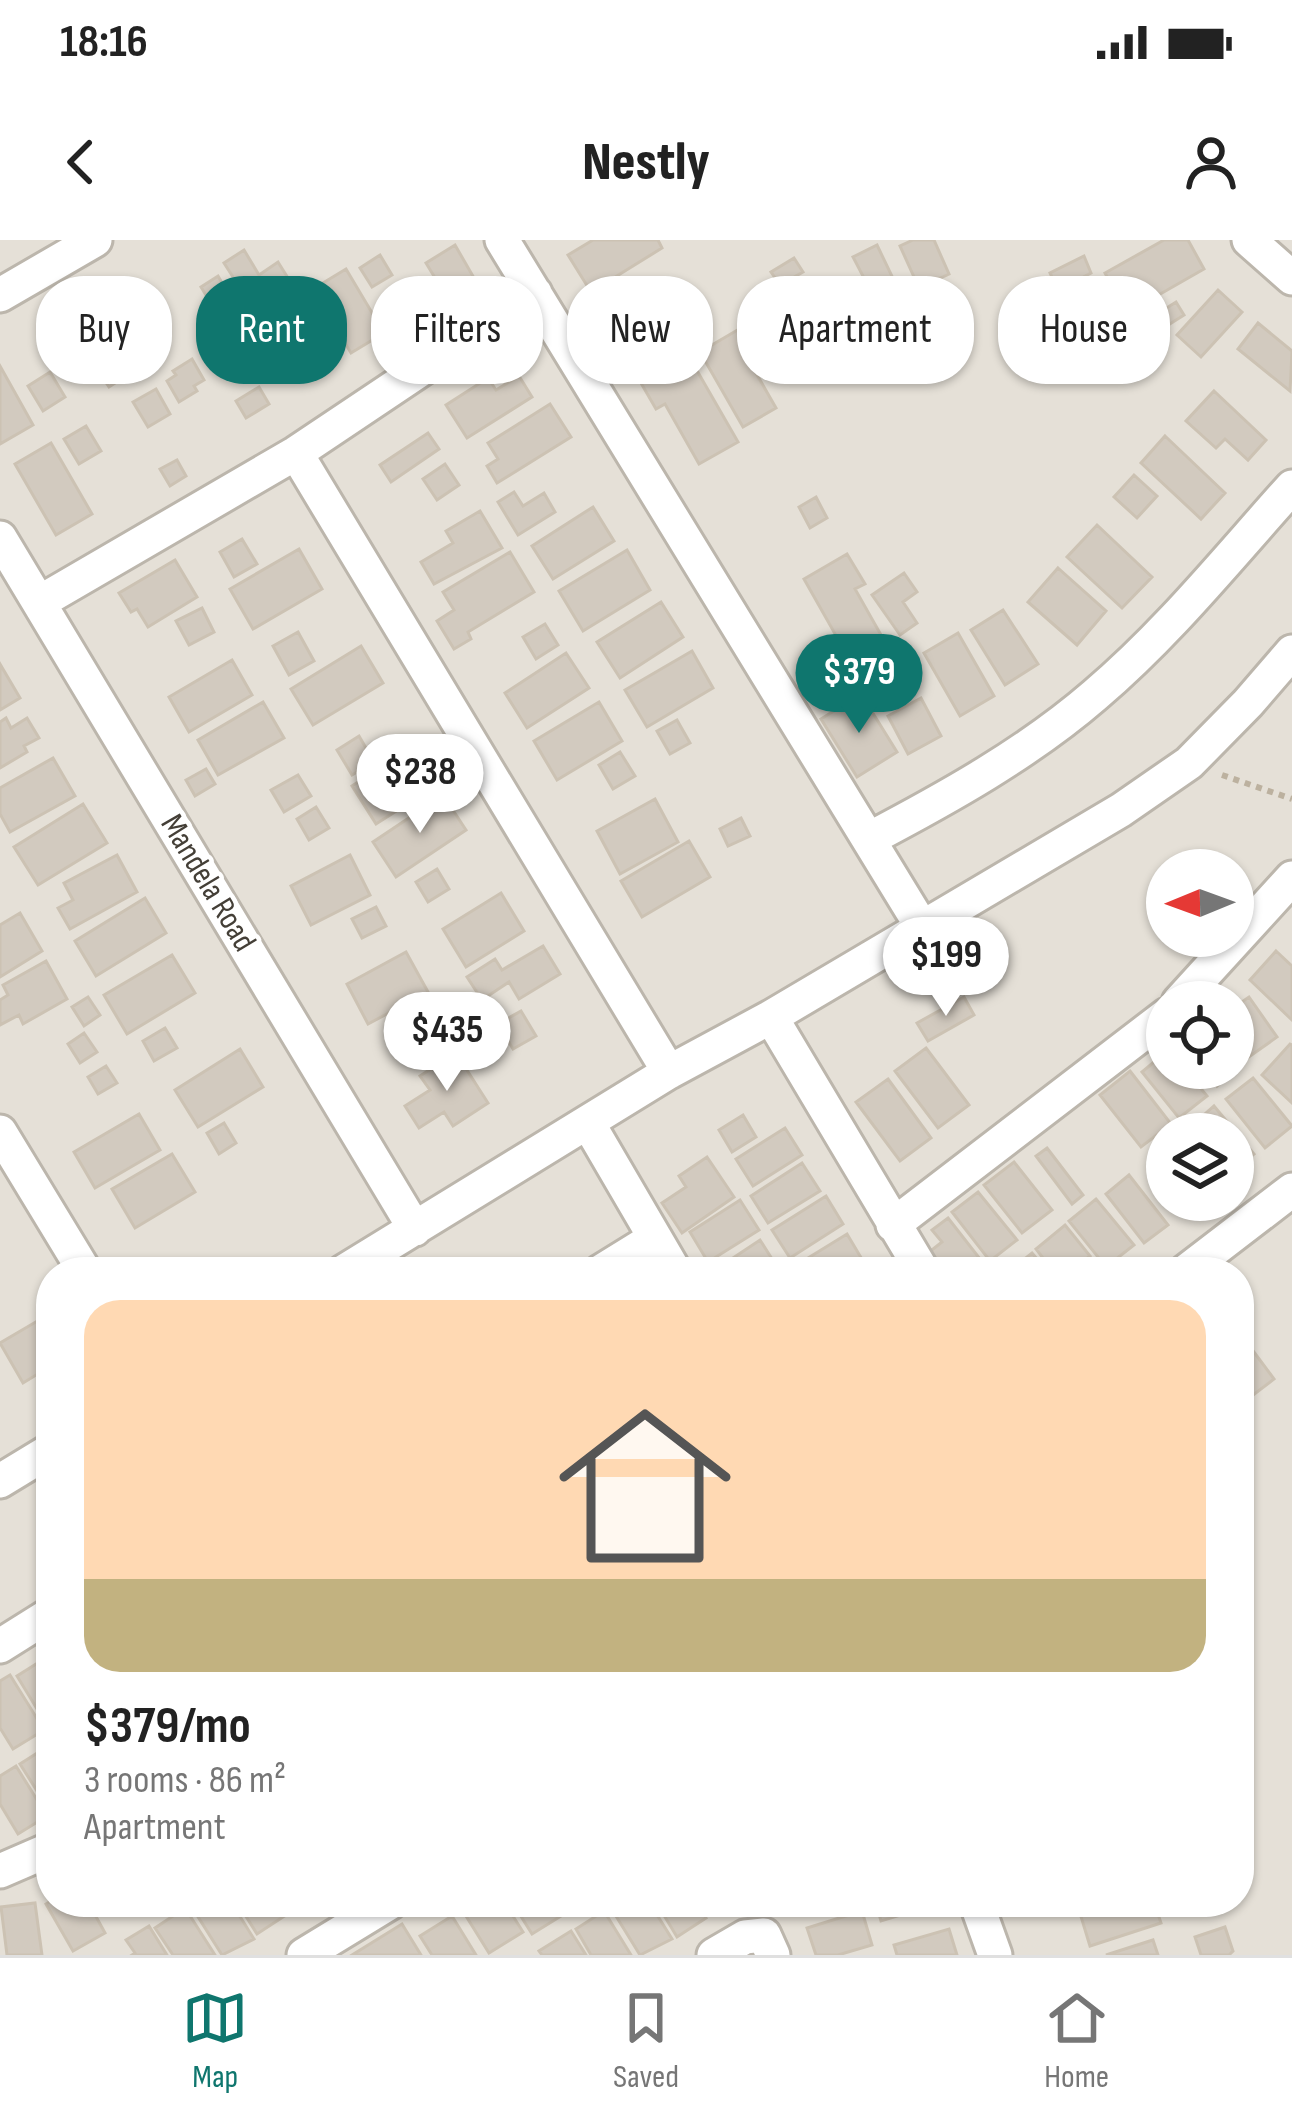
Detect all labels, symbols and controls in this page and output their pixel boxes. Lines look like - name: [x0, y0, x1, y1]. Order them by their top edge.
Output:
- text: 18:16: [60, 15, 148, 70]
- icon: back: [48, 129, 114, 195]
- icon: person: [1178, 129, 1244, 195]
- text: Nestly: [582, 130, 710, 195]
- chip: Buy: [36, 276, 172, 384]
- chip: Rent: [196, 276, 347, 384]
- chip: Filters: [371, 276, 543, 384]
- chip: New: [567, 276, 713, 384]
- chip: Apartment: [737, 276, 974, 384]
- chip: House: [998, 276, 1170, 384]
- pin: $379: [788, 634, 930, 736]
- text: $379: [823, 649, 895, 696]
- pin: $238: [349, 734, 491, 836]
- text: $238: [384, 749, 456, 796]
- street label: Mandela Road: [152, 807, 264, 959]
- north arrow: [1146, 849, 1254, 957]
- map controls: [1146, 849, 1254, 1221]
- pin: $199: [875, 917, 1017, 1019]
- text: $199: [910, 932, 982, 979]
- button: locate: [1146, 981, 1254, 1089]
- pin: $435: [376, 992, 518, 1094]
- text: $435: [411, 1007, 483, 1054]
- button: layers: [1146, 1113, 1254, 1221]
- icon: home: [537, 1378, 753, 1594]
- text: $379/mo: [84, 1696, 251, 1757]
- text: 3 rooms · 86 m²: [84, 1757, 286, 1804]
- text: Apartment: [84, 1804, 226, 1851]
- tab: Map: [182, 1985, 248, 2097]
- tab: Saved: [613, 1985, 679, 2097]
- tab: Home: [1044, 1985, 1110, 2097]

